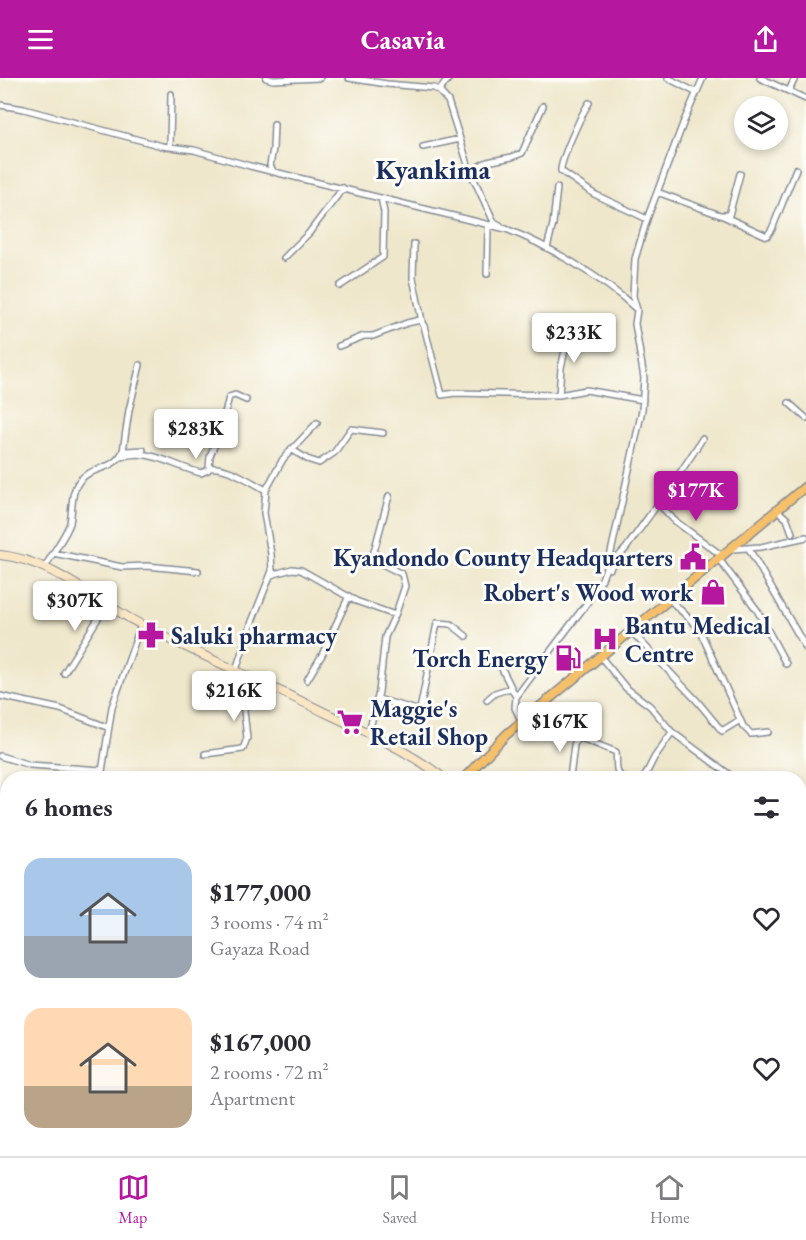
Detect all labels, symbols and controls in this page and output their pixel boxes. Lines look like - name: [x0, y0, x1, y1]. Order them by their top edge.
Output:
- text: Casavia: [361, 22, 445, 57]
- icon: menu: [24, 23, 57, 56]
- icon: share: [749, 23, 782, 56]
- map controls: [734, 96, 788, 150]
- button: layers: [734, 96, 788, 150]
- district label: Kyankima: [376, 152, 491, 187]
- pin: $233K: [532, 313, 616, 364]
- text: $233K: [546, 319, 602, 345]
- pin: $283K: [154, 409, 238, 460]
- text: $283K: [168, 415, 224, 441]
- pin: $177K: [654, 471, 738, 522]
- text: $177K: [668, 477, 724, 503]
- place label: Kyandondo County Headquarters: [333, 542, 673, 574]
- public building icon: Kyandondo County Headquarters: [678, 542, 708, 572]
- place label: Robert's Wood work: [484, 577, 694, 608]
- shop icon: Robert's Wood work: [698, 577, 728, 607]
- pin: $307K: [33, 581, 117, 632]
- text: $307K: [47, 587, 103, 613]
- place label: Bantu Medical Centre: [625, 610, 770, 669]
- pharmacy icon: Saluki pharmacy: [136, 620, 166, 650]
- place label: Saluki pharmacy: [171, 620, 337, 652]
- hospital icon: Bantu Medical Centre: [590, 624, 620, 654]
- place label: Torch Energy: [412, 643, 548, 675]
- fuel station icon: Torch Energy: [553, 643, 583, 673]
- pin: $216K: [192, 671, 276, 722]
- text: $216K: [206, 677, 262, 703]
- place label: Maggie's Retail Shop: [370, 693, 488, 752]
- pin: $167K: [518, 702, 602, 753]
- supermarket icon: Maggie's Retail Shop: [335, 707, 365, 737]
- text: $167K: [532, 708, 588, 734]
- text: 6 homes: [24, 790, 113, 824]
- icon: filters: [750, 791, 783, 824]
- text: $177,000: [210, 875, 311, 909]
- icon: home: [72, 882, 144, 954]
- icon: heart: [750, 902, 783, 935]
- text: 3 rooms · 74 m²: [210, 909, 329, 935]
- text: Gayaza Road: [210, 935, 310, 961]
- text: $167,000: [210, 1025, 311, 1059]
- icon: home: [72, 1032, 144, 1104]
- icon: heart: [750, 1052, 783, 1085]
- text: 2 rooms · 72 m²: [210, 1059, 329, 1085]
- text: Apartment: [210, 1085, 295, 1111]
- tab: Map: [117, 1171, 150, 1228]
- tab: Saved: [383, 1171, 417, 1228]
- tab: Home: [650, 1171, 689, 1228]

